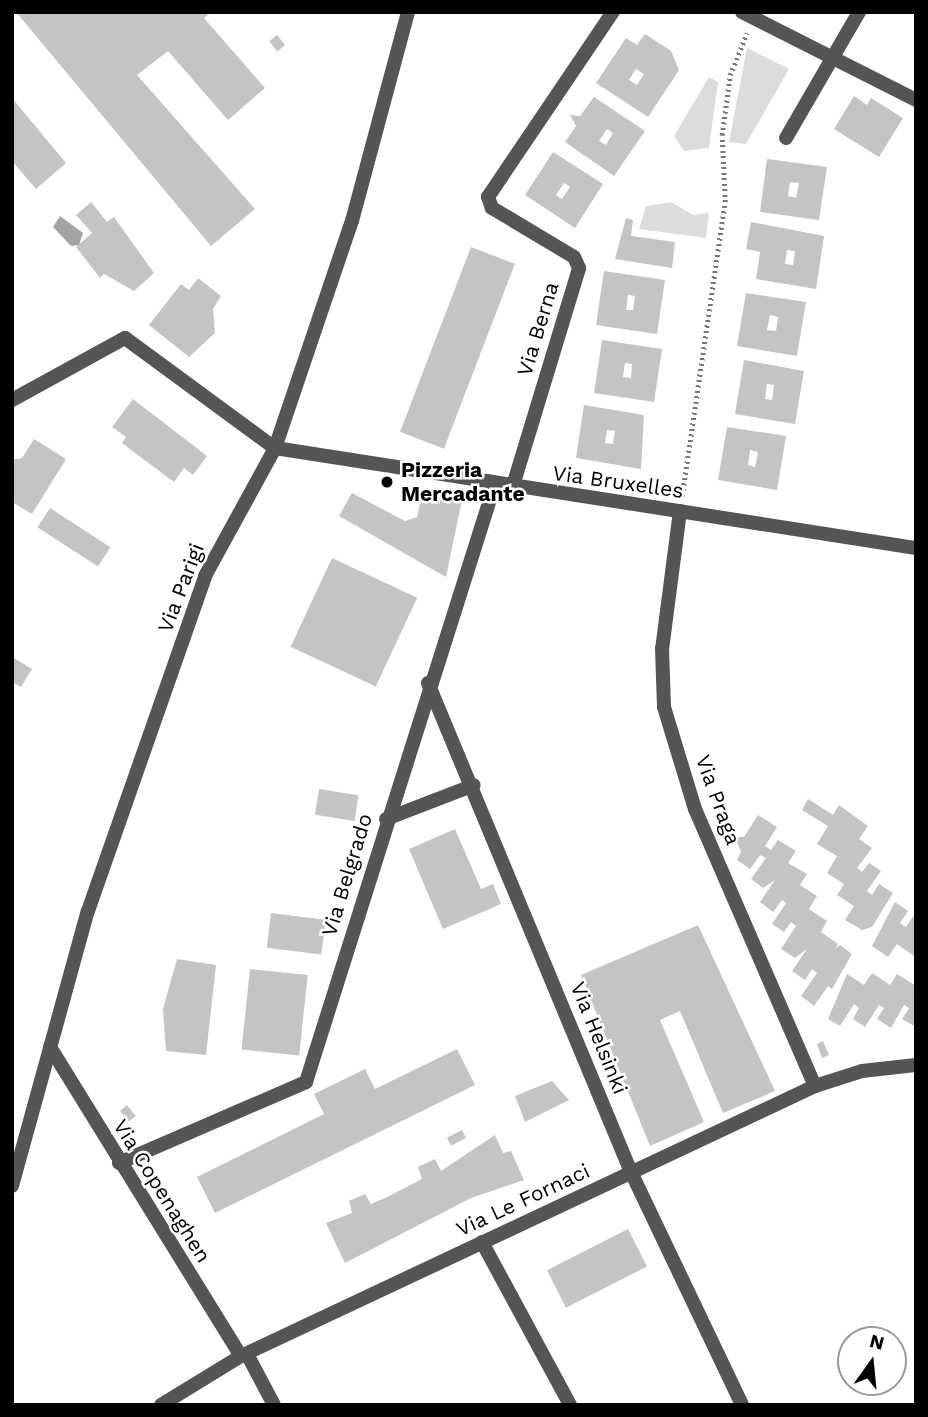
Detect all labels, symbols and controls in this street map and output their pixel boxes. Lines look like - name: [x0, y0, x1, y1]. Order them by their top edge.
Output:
- street label: Via Berna: [512, 279, 564, 379]
- place label: Pizzeria Mercadante: [401, 457, 525, 507]
- street label: Via Bruxelles: [551, 460, 685, 504]
- marker: Pizzeria Mercadante: [379, 474, 395, 490]
- street label: Via Parigi: [152, 540, 210, 636]
- street label: Via Praga: [690, 751, 746, 849]
- street label: Via Belgrado: [316, 810, 378, 940]
- street label: Via Helsinki: [565, 978, 633, 1098]
- street label: Via Copenaghen: [108, 1114, 216, 1268]
- street label: Via Le Fornaci: [452, 1158, 594, 1242]
- north arrow: [837, 1326, 907, 1396]
- text: N: [867, 1329, 887, 1355]

